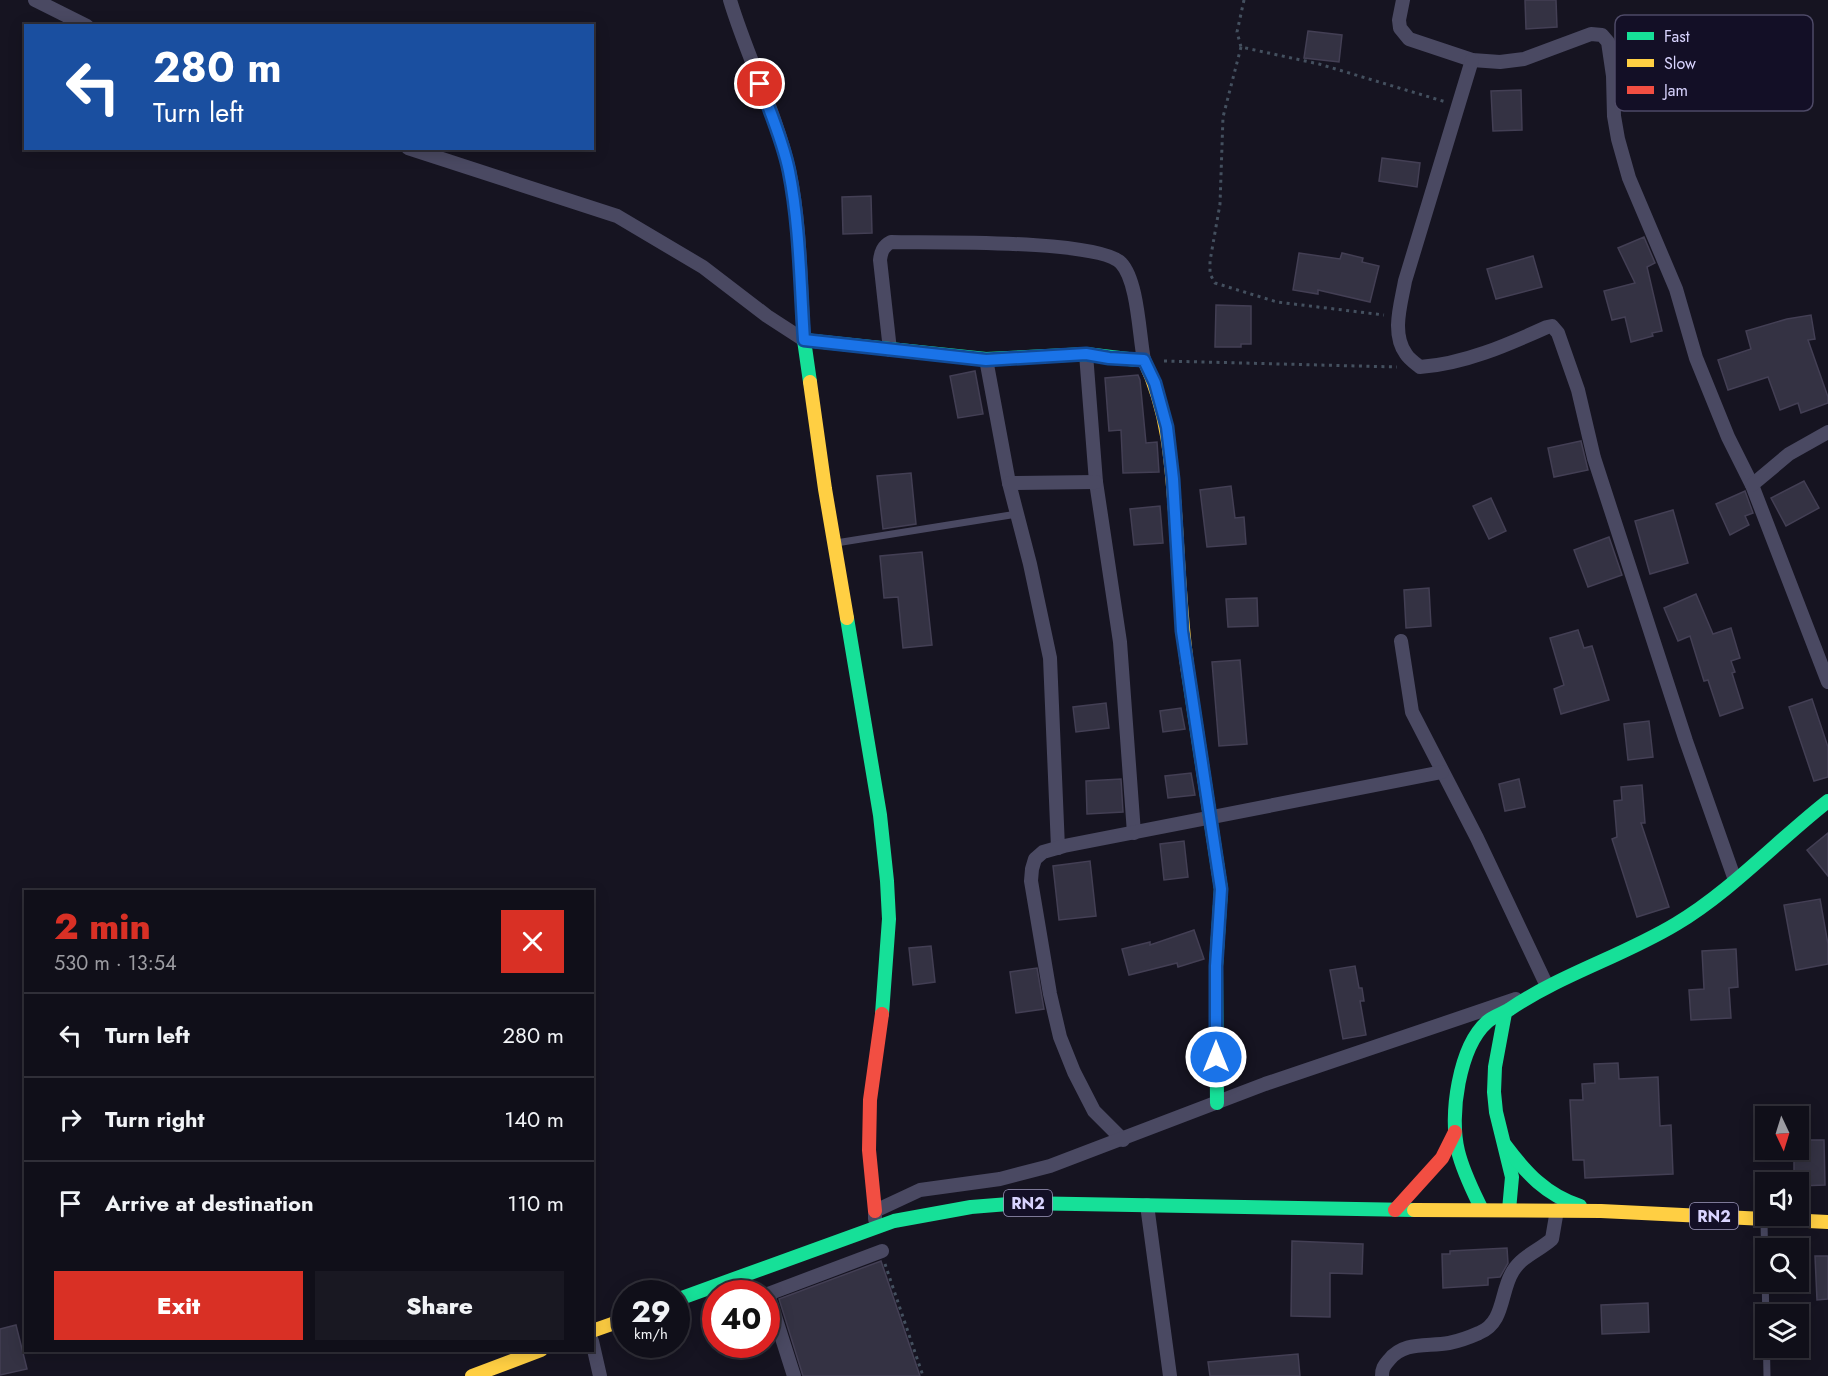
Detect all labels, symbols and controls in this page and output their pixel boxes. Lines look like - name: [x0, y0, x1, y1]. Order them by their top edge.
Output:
- legend: [1615, 15, 1813, 111]
- text: Fast: [1664, 25, 1690, 48]
- text: 280 m: [153, 37, 282, 98]
- icon: left: [54, 48, 132, 126]
- text: Slow: [1664, 52, 1696, 75]
- pin: [734, 58, 785, 109]
- icon: arrive: [743, 67, 776, 100]
- text: Jam: [1662, 79, 1688, 102]
- text: Turn left: [153, 93, 243, 132]
- text: 2 min: [54, 900, 151, 952]
- button: close: [501, 910, 564, 973]
- text: 530 m · 13:54: [54, 949, 177, 978]
- icon: left: [54, 1019, 87, 1052]
- text: Turn left: [105, 1019, 190, 1051]
- text: 280 m: [503, 1019, 564, 1051]
- position arrow: [1184, 1025, 1248, 1089]
- icon: right: [54, 1103, 87, 1136]
- text: Turn right: [105, 1103, 205, 1135]
- text: 140 m: [504, 1103, 564, 1135]
- north arrow: [1755, 1106, 1809, 1160]
- map controls: [1755, 1106, 1809, 1358]
- button: sound: [1755, 1172, 1809, 1226]
- icon: arrive: [54, 1187, 87, 1220]
- text: Arrive at destination: [105, 1187, 314, 1219]
- text: 110 m: [507, 1187, 564, 1219]
- road number: RN2: [1004, 1190, 1052, 1216]
- road number: RN2: [1690, 1203, 1738, 1229]
- button: search: [1755, 1238, 1809, 1292]
- button: Exit: [54, 1271, 303, 1340]
- button: Share: [315, 1271, 564, 1340]
- speed limit sign: 40: [702, 1280, 780, 1358]
- text: 29: [631, 1290, 671, 1333]
- button: layers: [1755, 1304, 1809, 1358]
- text: km/h: [634, 1323, 668, 1345]

